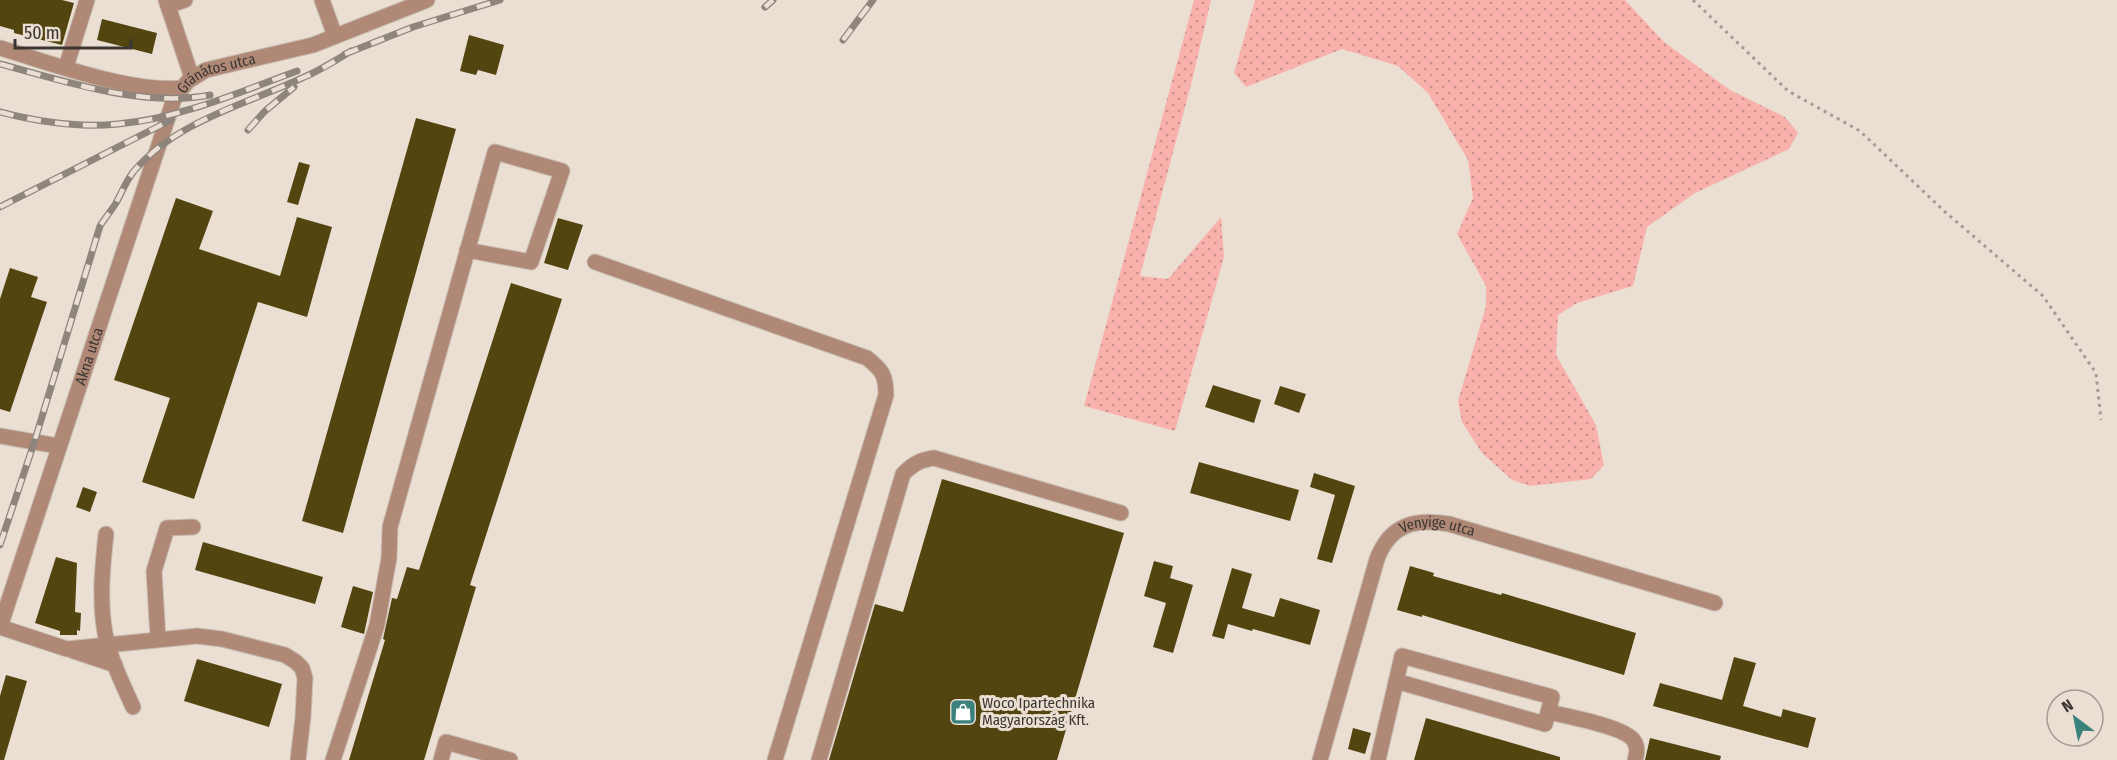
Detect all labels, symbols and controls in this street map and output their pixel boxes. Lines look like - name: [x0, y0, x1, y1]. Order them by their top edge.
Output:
- scale bar: [15, 12, 130, 50]
- text: 50 m: [24, 22, 60, 44]
- street label: Gránátos utca: [173, 50, 257, 97]
- street label: Akna utca: [71, 325, 107, 388]
- street label: Venyige utca: [1396, 513, 1477, 540]
- north arrow: [2045, 688, 2105, 748]
- place label: Woco Ipartechnika Magyarország Kft.: [982, 694, 1095, 729]
- text: N: [2058, 695, 2076, 716]
- shop icon: Woco Ipartechnika Magyarország Kft.: [948, 697, 978, 727]

